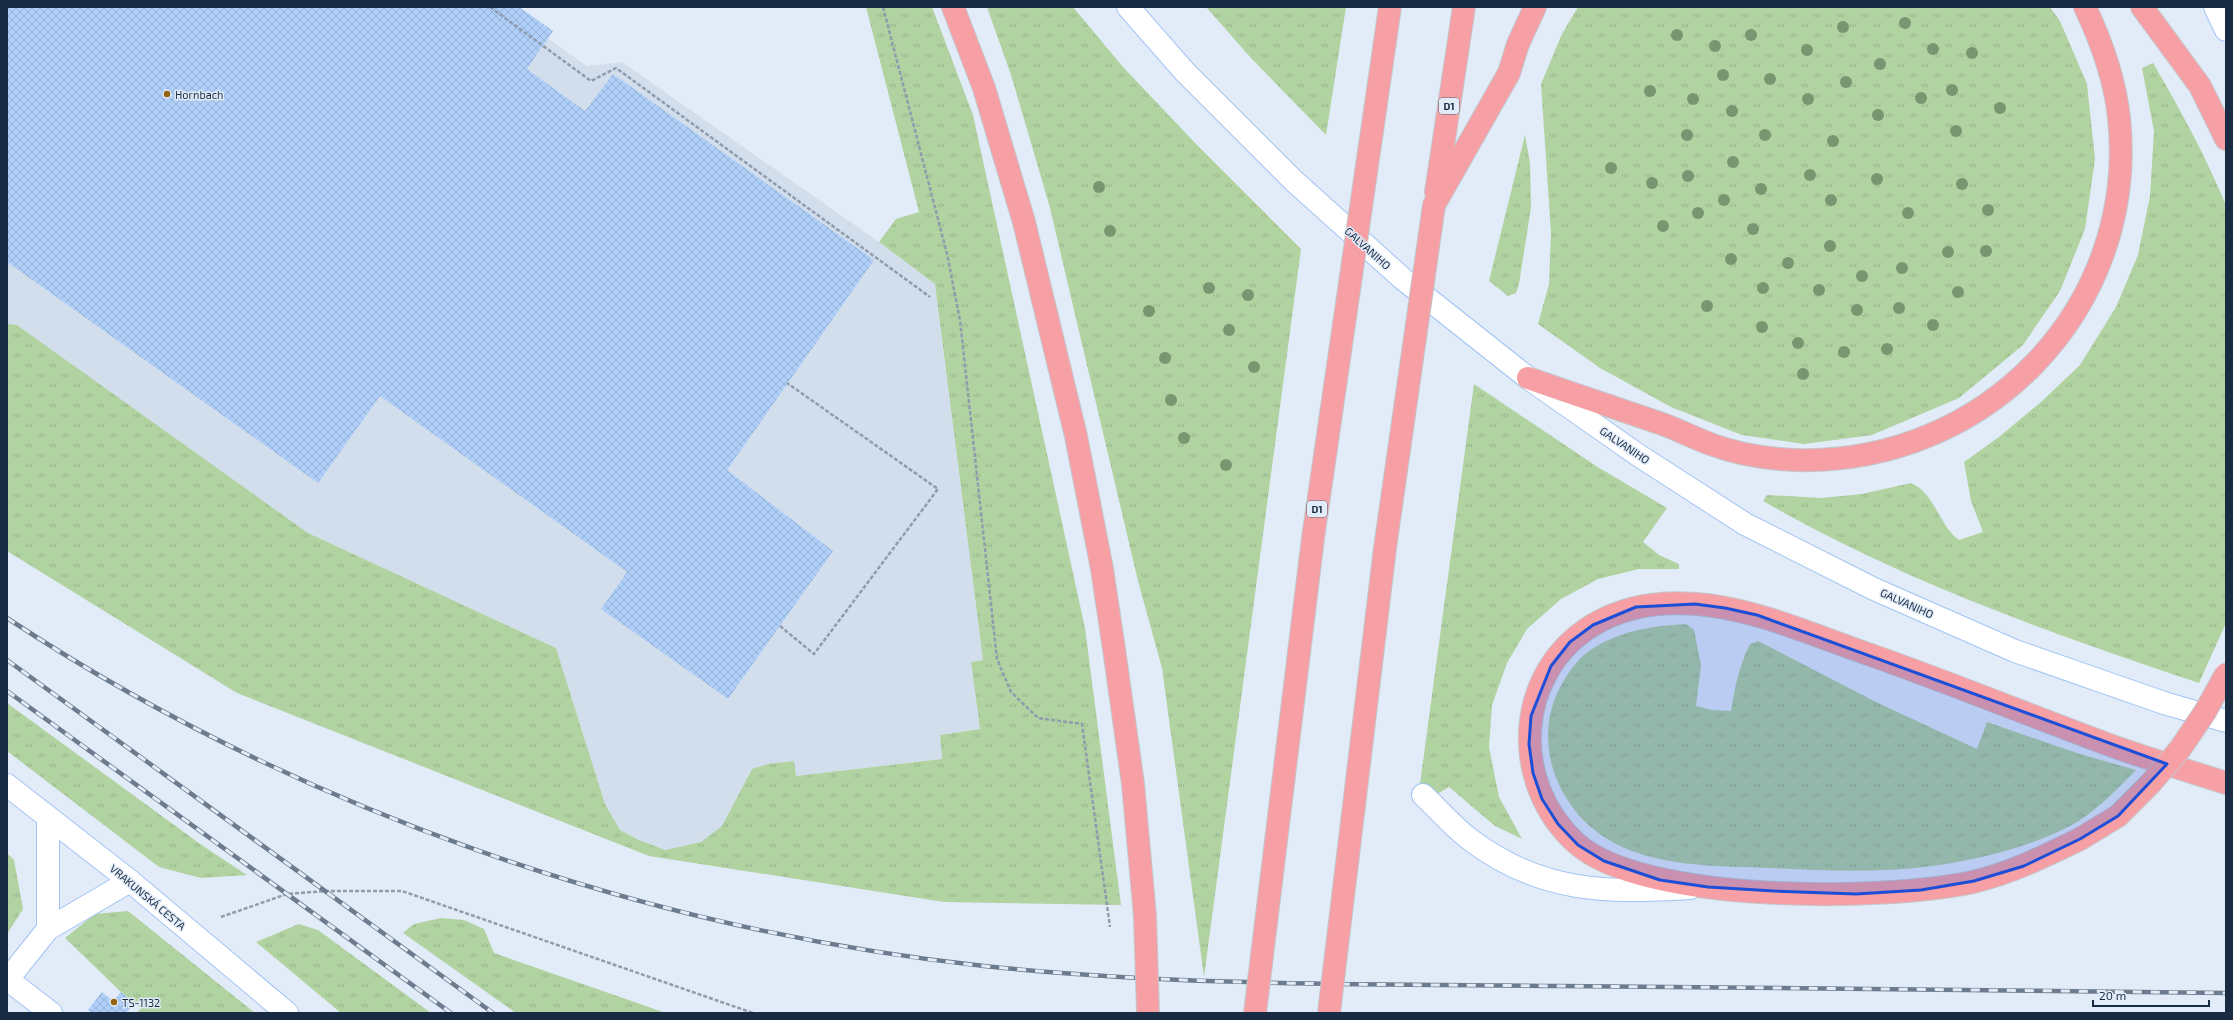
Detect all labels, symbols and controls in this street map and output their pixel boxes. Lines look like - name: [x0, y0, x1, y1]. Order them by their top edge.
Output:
- place label: Hornbach: [175, 88, 223, 101]
- marker: Hornbach: [162, 89, 172, 99]
- road number: D1: [1439, 98, 1459, 114]
- street label: GALVANIHO: [1342, 224, 1394, 272]
- street label: GALVANIHO: [1598, 424, 1652, 466]
- road number: D1: [1307, 501, 1327, 517]
- street label: GALVANIHO: [1878, 585, 1936, 621]
- street label: VRAKUNSKÁ CESTA: [108, 862, 189, 933]
- scale bar: [2093, 982, 2209, 1008]
- text: 20 m: [2099, 988, 2126, 1002]
- place label: TS-1132: [122, 996, 160, 1009]
- marker: TS-1132: [109, 997, 119, 1007]

